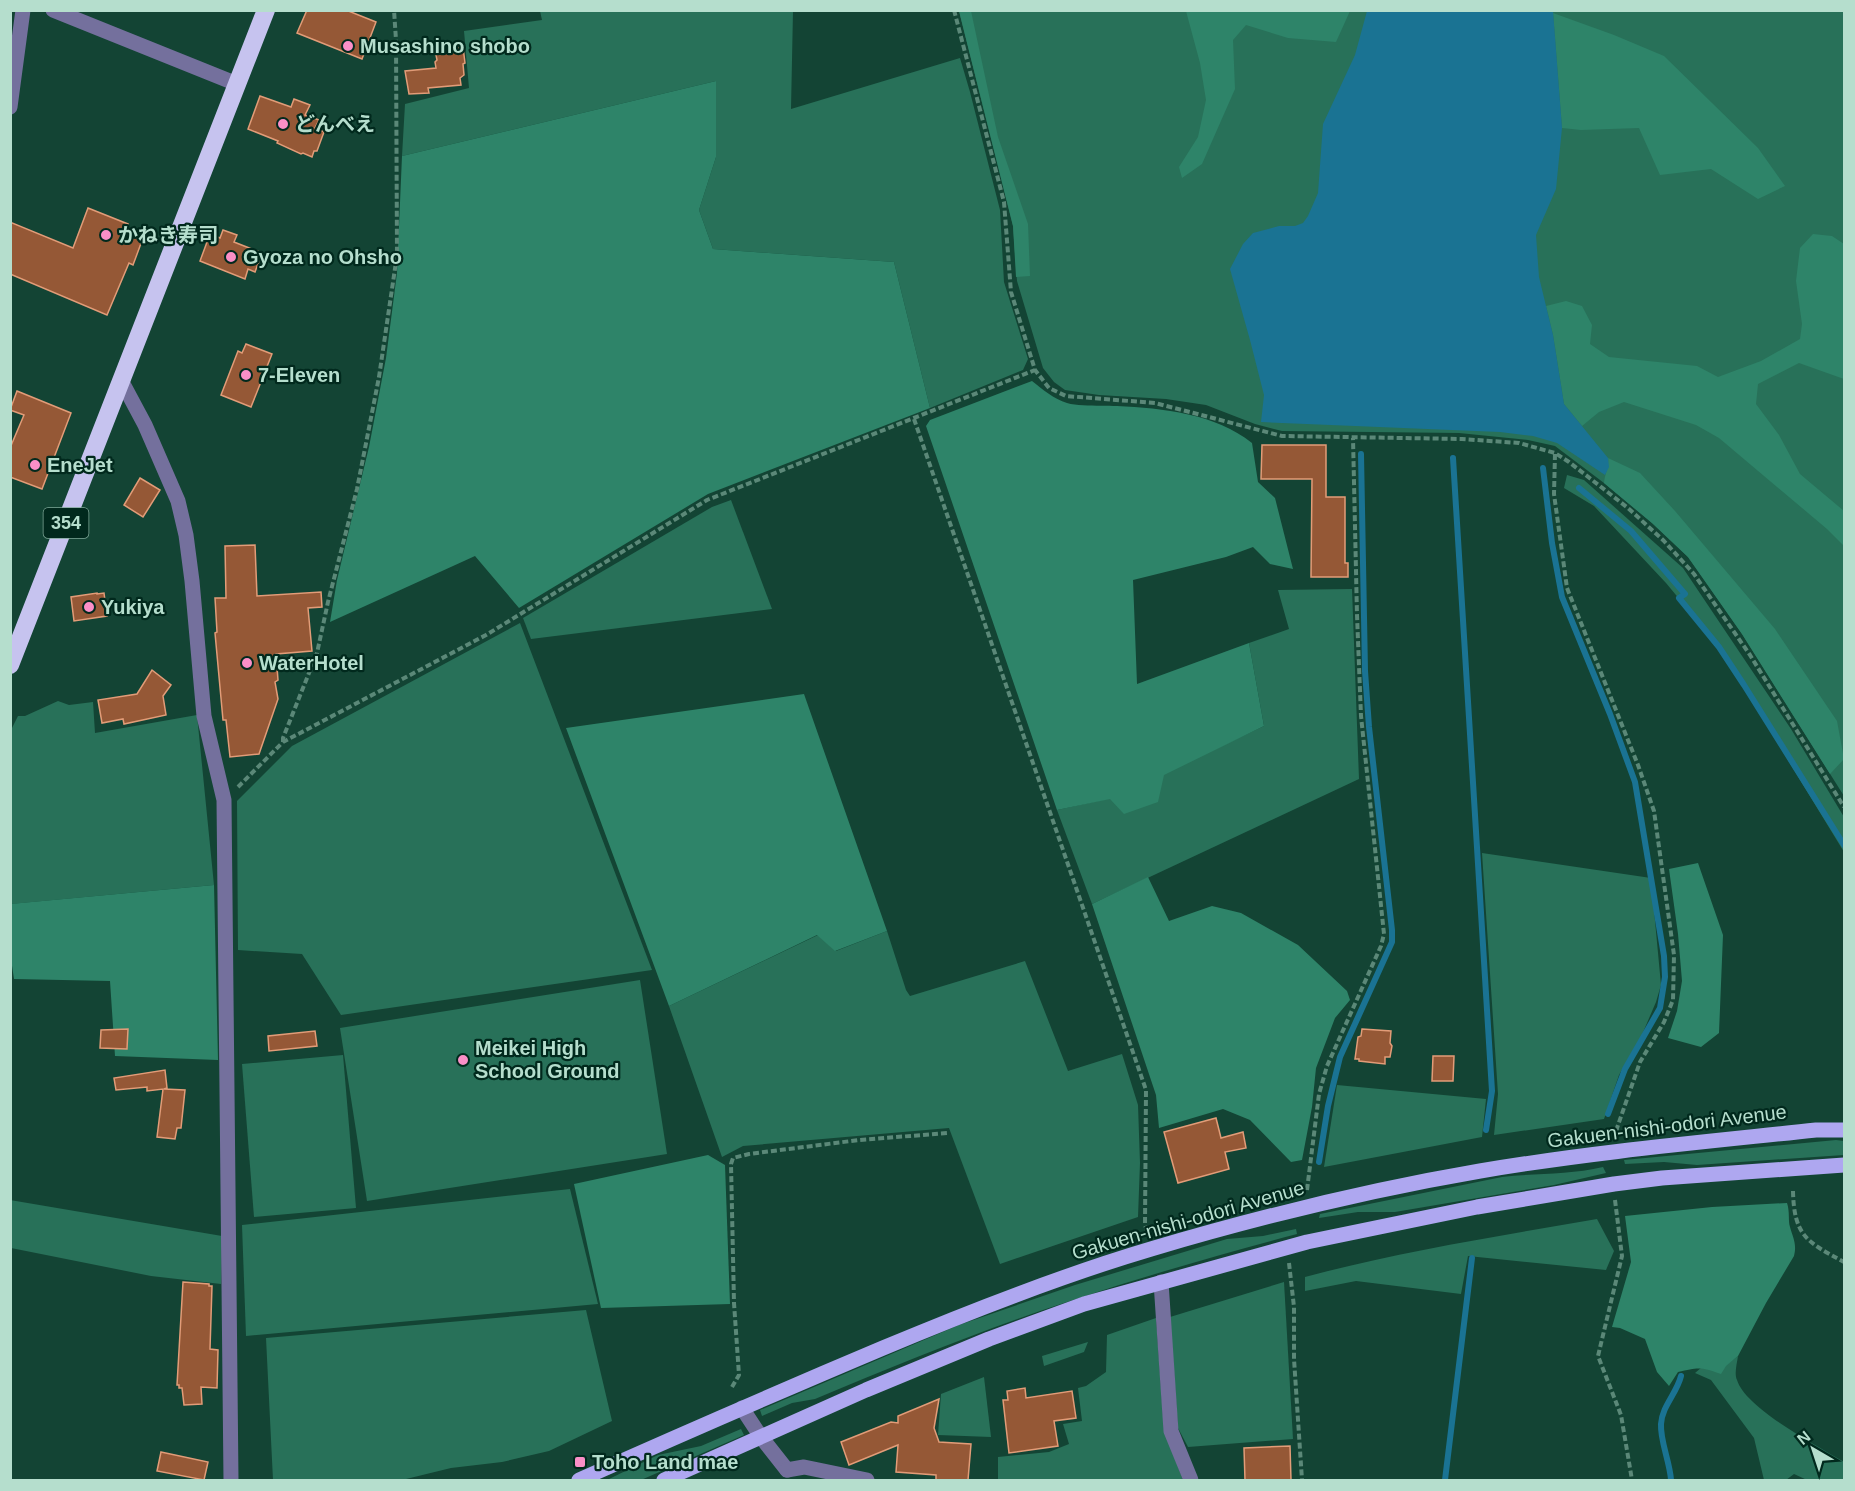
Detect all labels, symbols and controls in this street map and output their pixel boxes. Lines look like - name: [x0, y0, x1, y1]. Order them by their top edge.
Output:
- place label: Musashino shobo: [360, 35, 530, 57]
- marker: Musashino shobo: [341, 39, 355, 53]
- place label: どんべえ: [295, 113, 375, 135]
- marker: どんべえ: [276, 117, 290, 131]
- place label: かねき寿司: [118, 224, 218, 246]
- marker: かねき寿司: [99, 228, 113, 242]
- place label: Gyoza no Ohsho: [243, 246, 402, 268]
- marker: Gyoza no Ohsho: [224, 250, 238, 264]
- place label: 7-Eleven: [258, 364, 340, 386]
- marker: 7-Eleven: [239, 368, 253, 382]
- place label: EneJet: [47, 454, 113, 476]
- marker: EneJet: [28, 458, 42, 472]
- road number: 354: [44, 508, 88, 538]
- place label: Yukiya: [101, 596, 165, 618]
- marker: Yukiya: [82, 600, 96, 614]
- place label: WaterHotel: [259, 652, 364, 674]
- marker: WaterHotel: [240, 656, 254, 670]
- place label: Meikei High School Ground: [475, 1037, 619, 1082]
- marker: Meikei High School Ground: [456, 1053, 470, 1067]
- street label: Gakuen-nishi-odori Avenue: [1546, 1100, 1788, 1152]
- street label: Gakuen-nishi-odori Avenue: [1069, 1176, 1307, 1264]
- north arrow: [1783, 1419, 1843, 1479]
- text: N: [1794, 1427, 1814, 1448]
- place label: Toho Land mae: [592, 1451, 738, 1473]
- marker: Toho Land mae: [573, 1455, 587, 1469]

